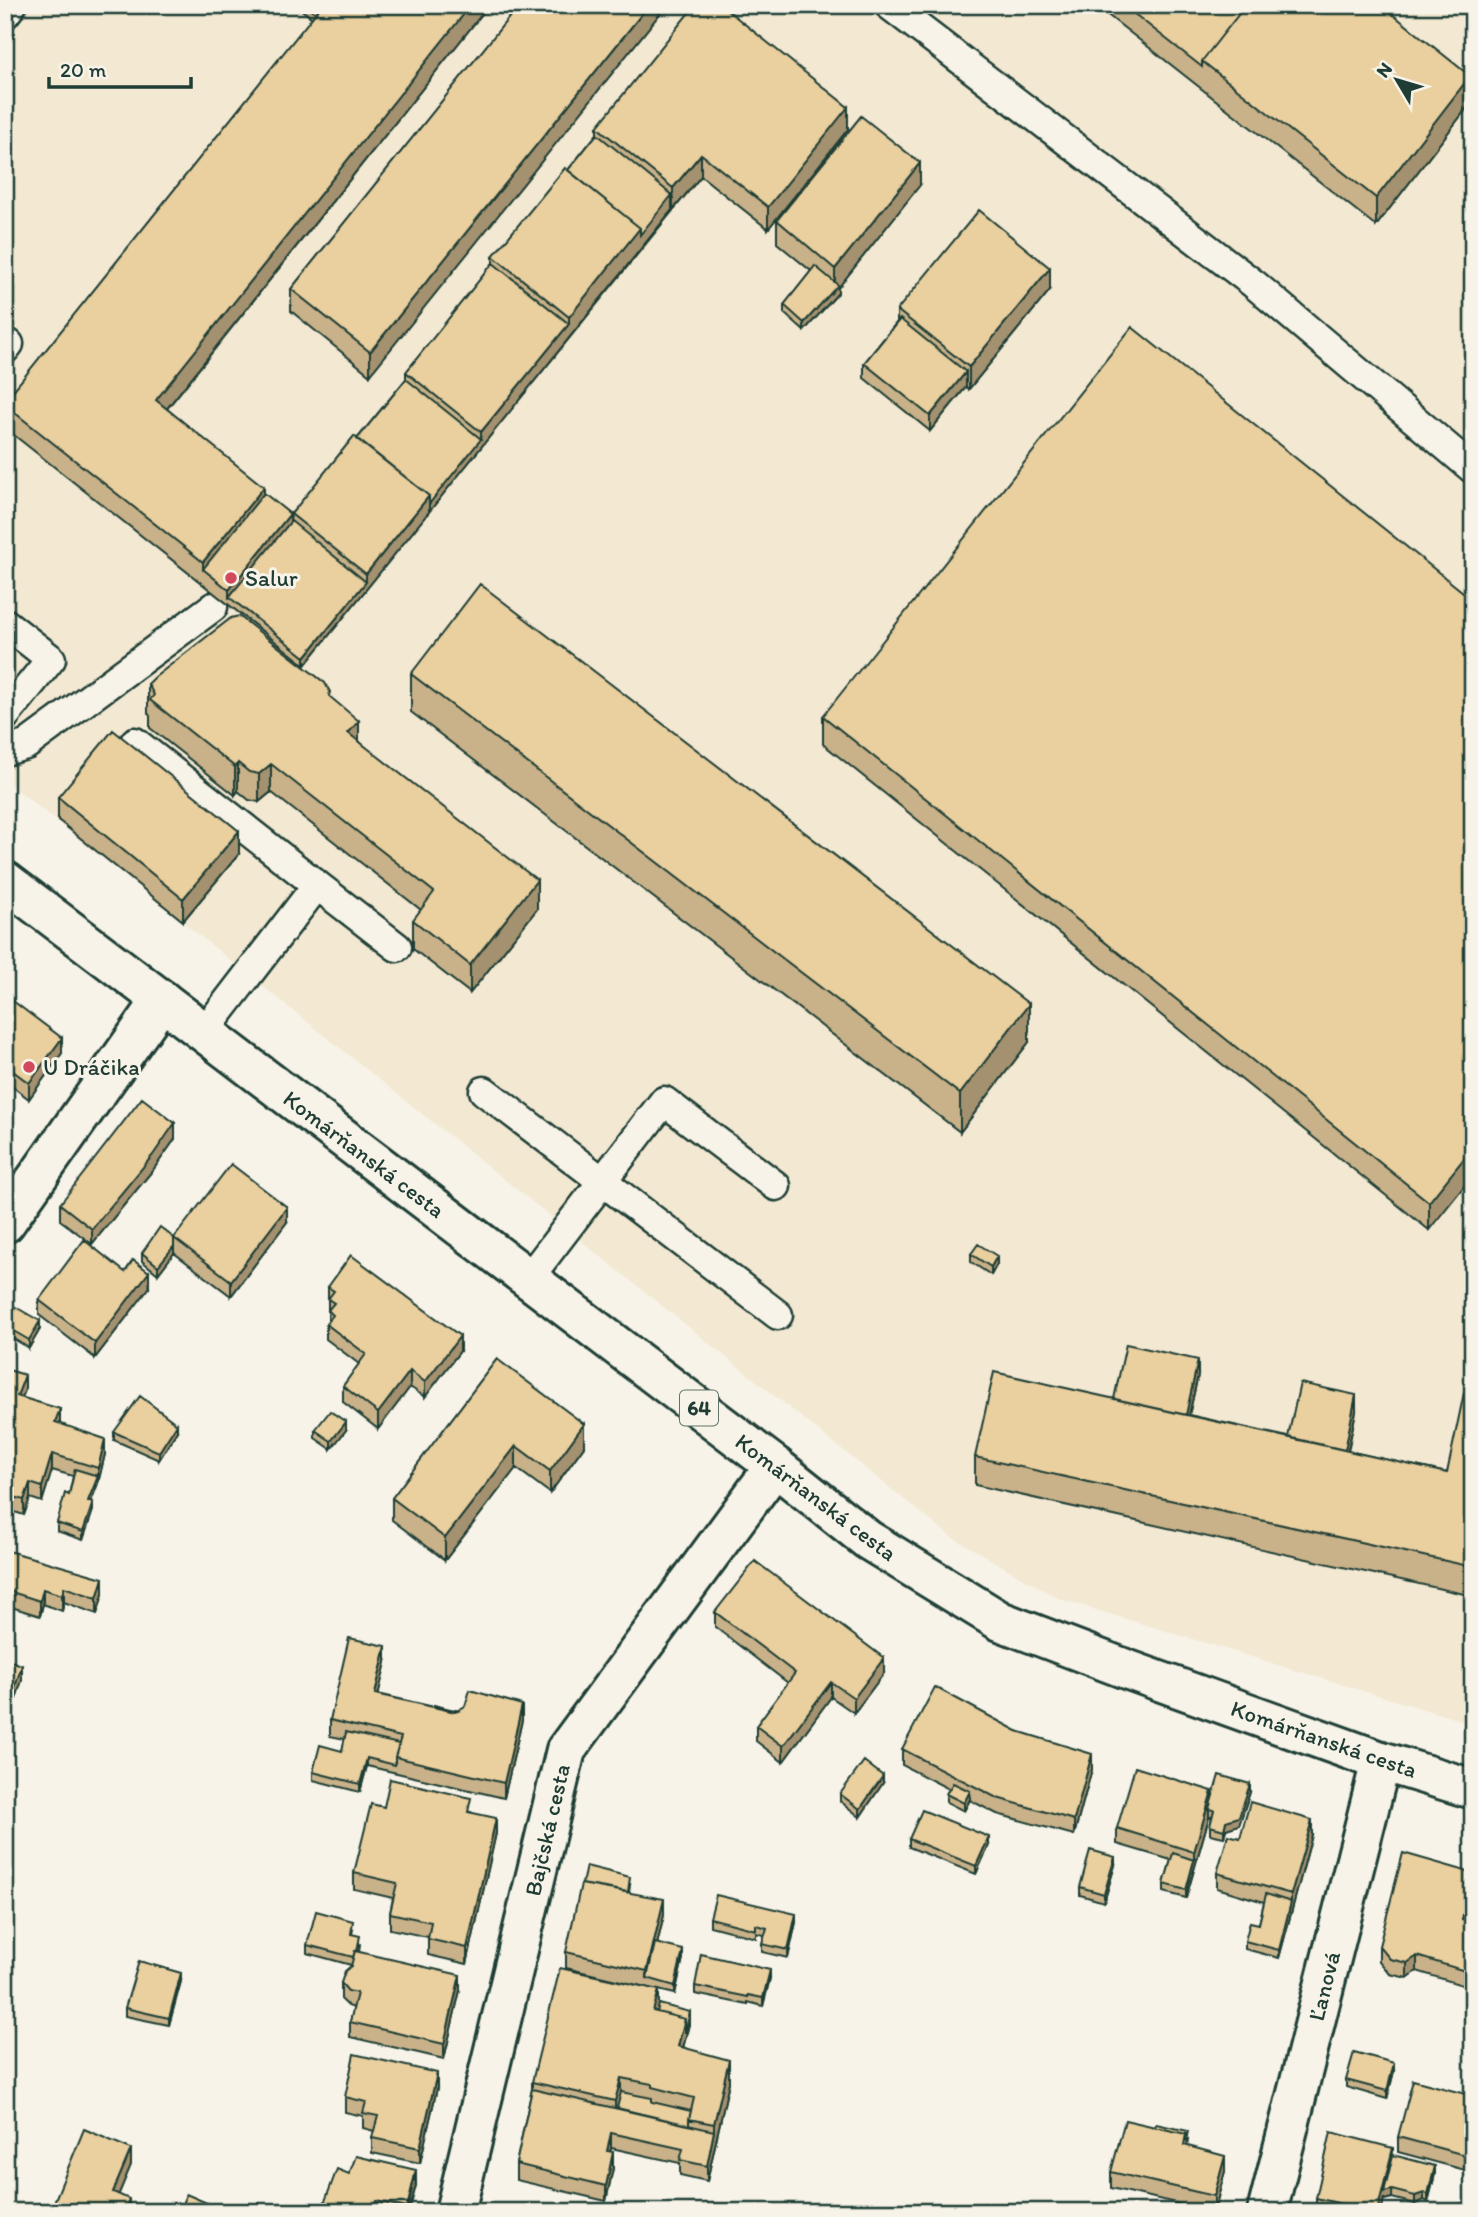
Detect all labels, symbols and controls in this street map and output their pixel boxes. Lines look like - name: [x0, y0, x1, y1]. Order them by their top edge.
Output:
- scale bar: [49, 46, 191, 90]
- north arrow: [1362, 46, 1432, 116]
- text: 20 m: [60, 57, 107, 82]
- text: N: [1371, 58, 1397, 82]
- place label: Salur: [245, 564, 298, 592]
- marker: Salur: [223, 570, 239, 586]
- place label: U Dráčika: [43, 1053, 140, 1081]
- marker: U Dráčika: [21, 1059, 37, 1075]
- street label: Komárňanská cesta: [278, 1084, 450, 1224]
- road number: 64: [680, 1390, 718, 1426]
- street label: Komárňanská cesta: [730, 1427, 902, 1567]
- street label: Komárňanská cesta: [1227, 1694, 1421, 1784]
- street label: Bajčská cesta: [518, 1761, 576, 1899]
- street label: Ľanová: [1302, 1948, 1346, 2024]

